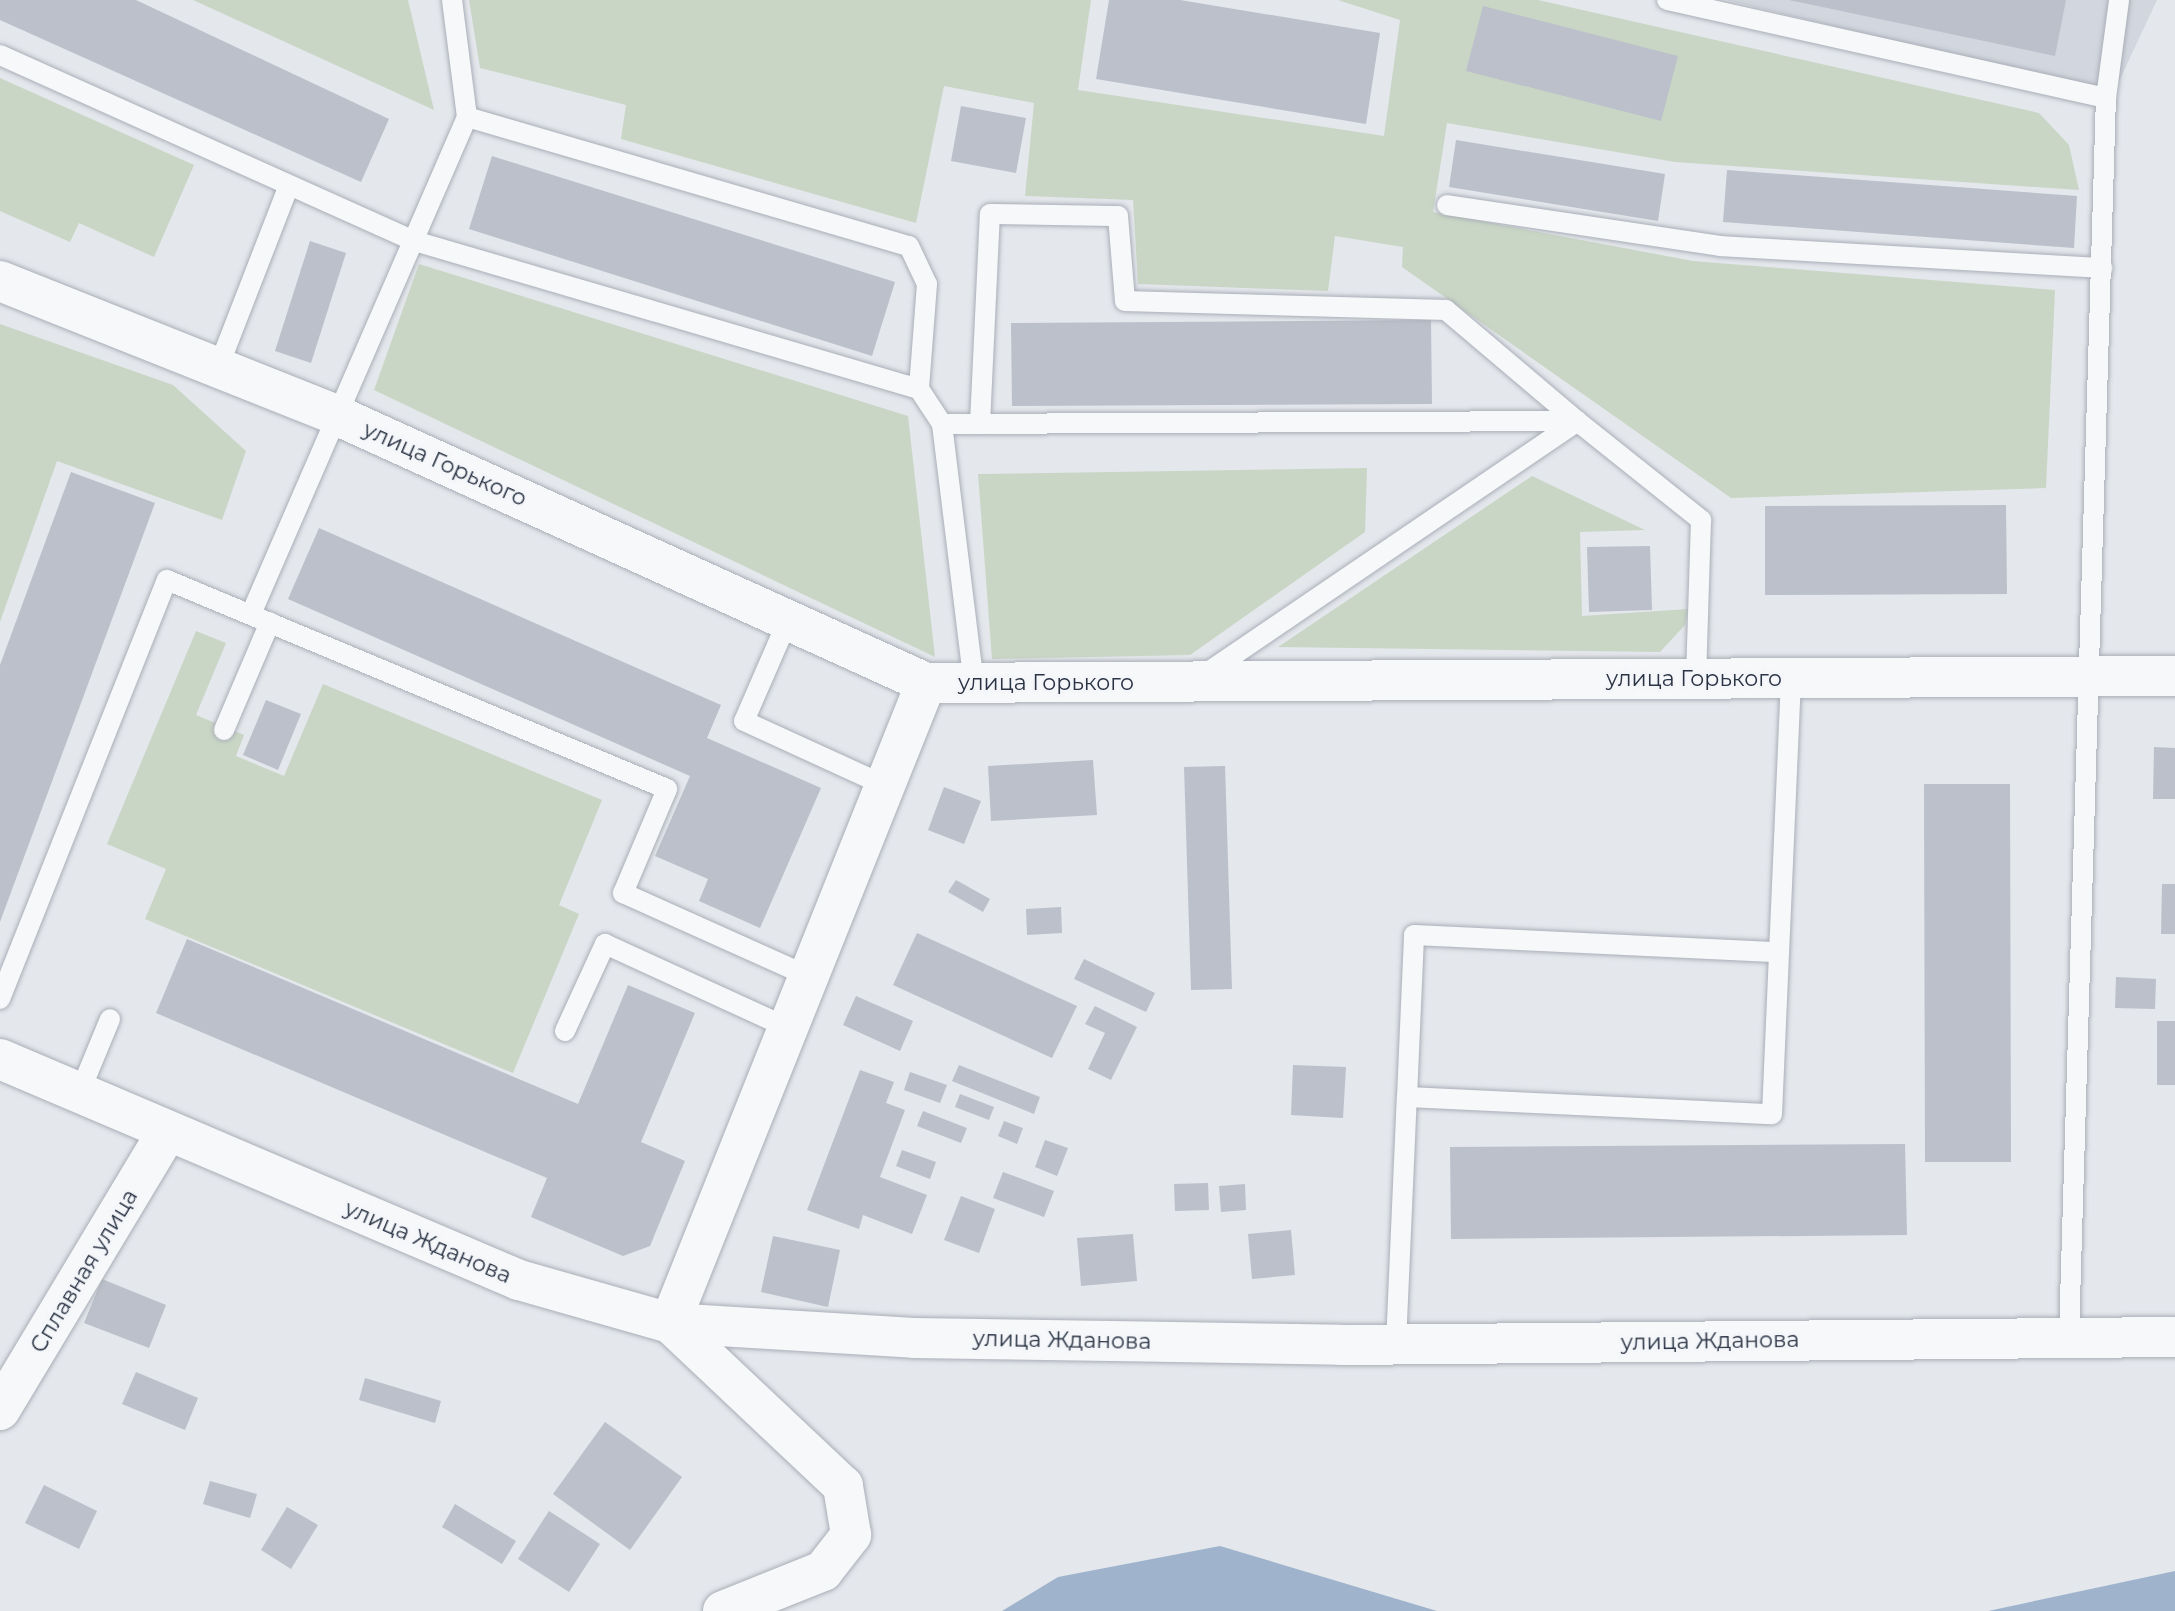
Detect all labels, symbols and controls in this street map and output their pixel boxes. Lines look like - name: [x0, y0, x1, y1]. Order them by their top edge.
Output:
- street label: улица Горького: [359, 416, 531, 512]
- street label: улица Горького: [1606, 666, 1782, 692]
- street label: улица Горького: [958, 670, 1134, 696]
- street label: Сплавная улица: [25, 1184, 143, 1358]
- street label: улица Жданова: [341, 1195, 515, 1289]
- street label: улица Жданова: [973, 1325, 1151, 1355]
- street label: улица Жданова: [1621, 1326, 1799, 1356]

